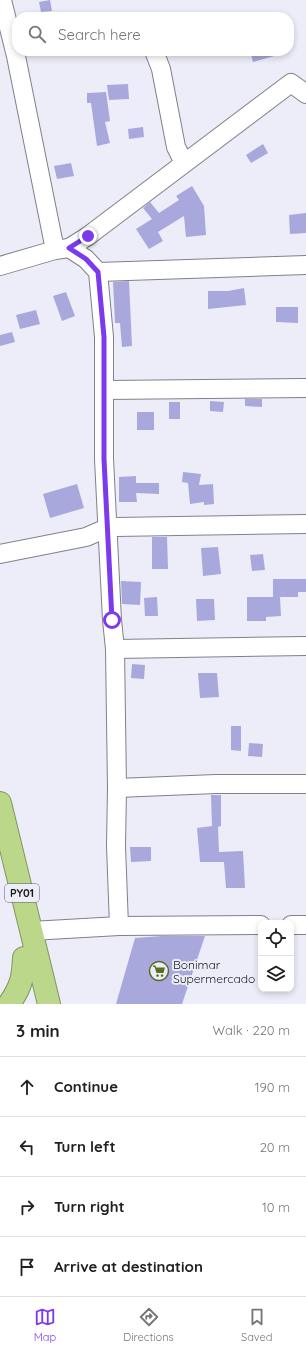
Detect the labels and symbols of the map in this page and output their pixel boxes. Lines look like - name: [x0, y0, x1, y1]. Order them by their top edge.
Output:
- route end: [79, 227, 97, 245]
- route start: [103, 611, 121, 629]
- road number: PY01: [5, 884, 39, 902]
- place label: Bonimar Supermercado: [173, 957, 255, 986]
- supermarket icon: Bonimar Supermercado: [148, 960, 170, 982]

